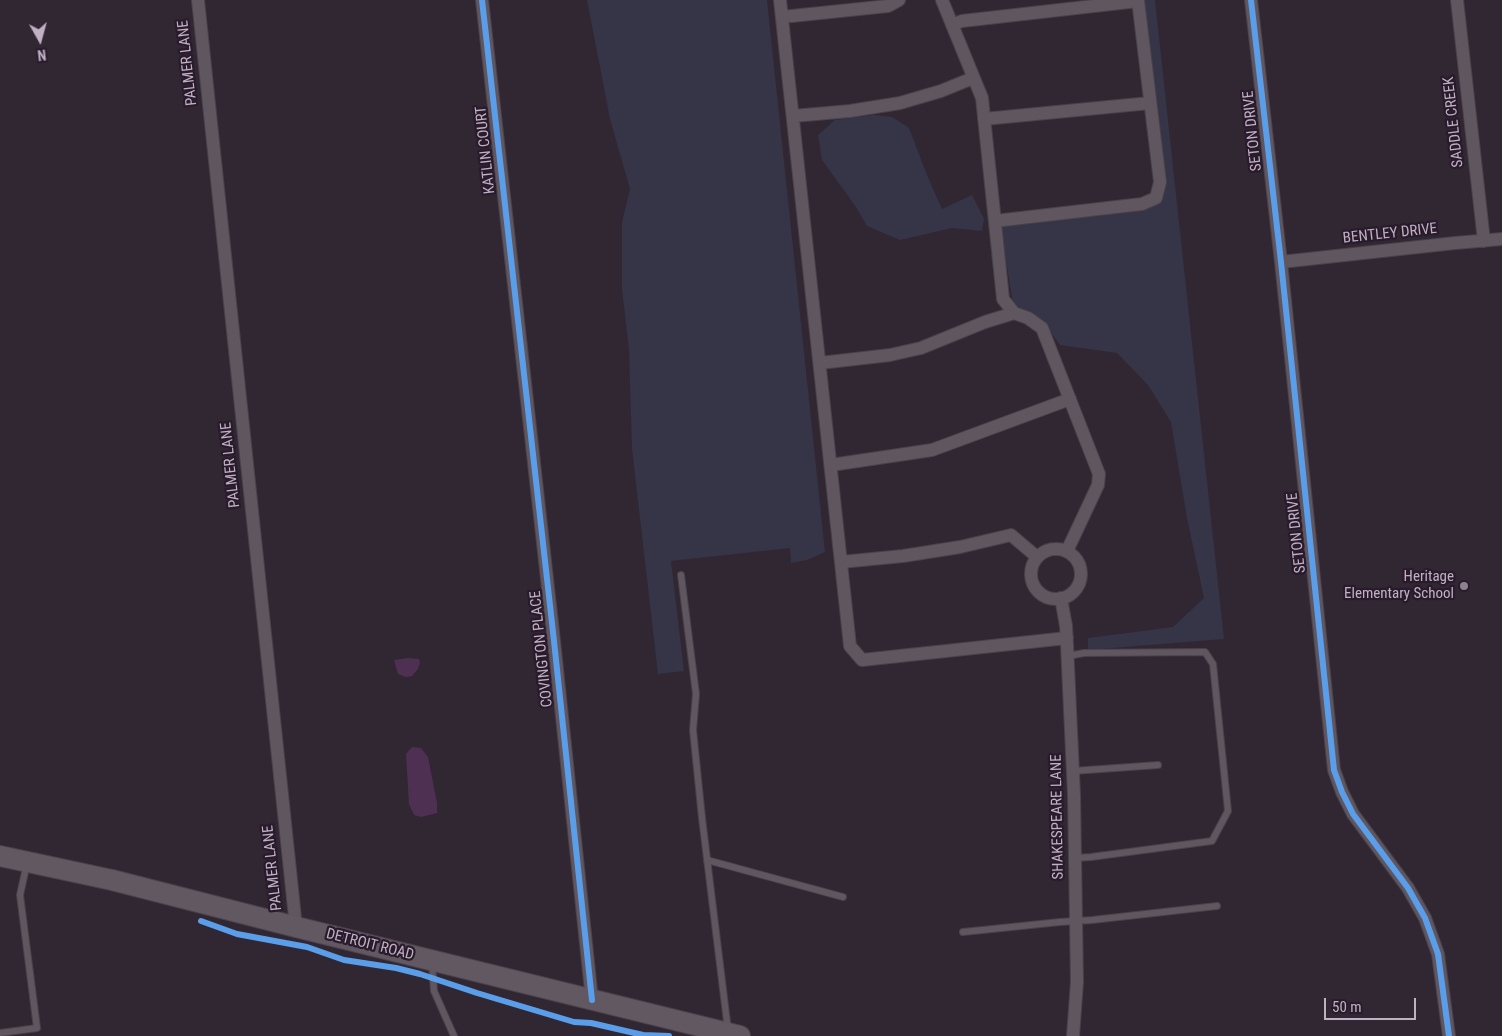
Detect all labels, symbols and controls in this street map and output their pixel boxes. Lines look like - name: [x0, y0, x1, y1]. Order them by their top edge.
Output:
- north arrow: [15, 15, 65, 65]
- street label: PALMER LANE: [175, 19, 201, 107]
- text: N: [37, 46, 47, 63]
- street label: SADDLE CREEK: [1440, 76, 1468, 168]
- street label: SETON DRIVE: [1240, 90, 1266, 172]
- street label: KATLIN COURT: [472, 105, 500, 195]
- street label: BENTLEY DRIVE: [1342, 220, 1438, 248]
- street label: PALMER LANE: [218, 421, 244, 509]
- street label: SETON DRIVE: [1284, 492, 1310, 574]
- place label: Heritage Elementary School: [1344, 568, 1454, 603]
- marker: Heritage Elementary School: [1458, 580, 1470, 592]
- street label: COVINGTON PLACE: [527, 590, 557, 708]
- street label: SHAKESPEARE LANE: [1048, 754, 1068, 880]
- street label: PALMER LANE: [260, 824, 286, 912]
- street label: DETROIT ROAD: [324, 925, 416, 965]
- scale bar: [1327, 988, 1420, 1020]
- text: 50 m: [1332, 998, 1362, 1016]

